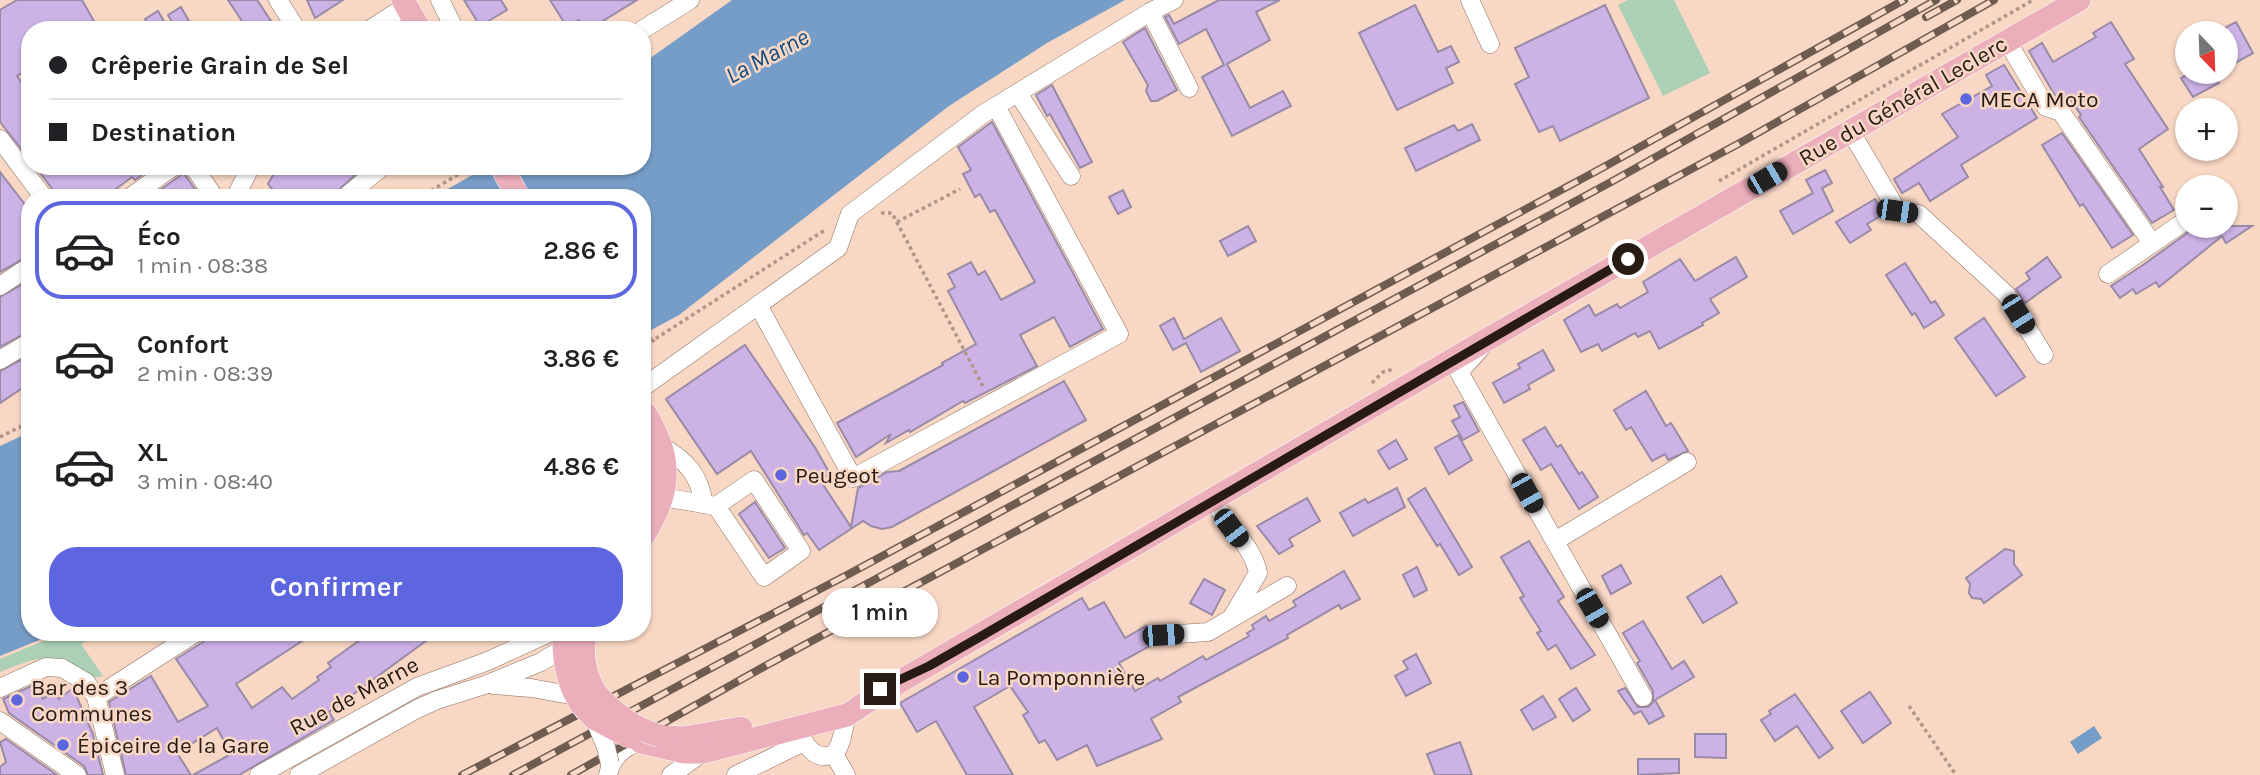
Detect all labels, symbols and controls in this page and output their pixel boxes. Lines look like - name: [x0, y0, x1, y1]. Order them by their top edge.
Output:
- north arrow: [2175, 21, 2238, 84]
- map controls: [2175, 21, 2238, 238]
- water label: La Marne: [721, 22, 813, 90]
- street label: Rue du Général Leclerc: [1794, 30, 2012, 172]
- text: Crêperie Grain de Sel: [91, 50, 349, 81]
- place label: MECA Moto: [1980, 86, 2098, 113]
- marker: MECA Moto: [1958, 91, 1974, 107]
- button: +: [2175, 98, 2238, 161]
- text: Destination: [91, 117, 236, 148]
- car: [1744, 158, 1791, 198]
- button: −: [2175, 175, 2238, 238]
- car: [1875, 198, 1920, 224]
- icon: car: [53, 219, 116, 282]
- text: Éco: [137, 221, 181, 252]
- text: 2.86 €: [543, 235, 619, 266]
- route start: [1612, 243, 1644, 275]
- text: 1 min · 08:38: [137, 252, 268, 279]
- car: [1998, 291, 2039, 337]
- icon: car: [53, 327, 116, 390]
- text: Confort: [137, 329, 229, 360]
- text: 3.86 €: [543, 343, 619, 374]
- text: 2 min · 08:39: [137, 360, 273, 387]
- icon: car: [53, 435, 116, 498]
- text: XL: [137, 437, 168, 468]
- text: 4.86 €: [544, 451, 619, 482]
- place label: Peugeot: [795, 462, 880, 489]
- marker: Peugeot: [773, 467, 789, 483]
- text: 3 min · 08:40: [137, 468, 273, 495]
- car: [1508, 470, 1547, 516]
- car: [1210, 505, 1253, 551]
- button: Confirmer: [49, 547, 623, 627]
- car: [1573, 585, 1612, 631]
- callout: 1 min: [822, 588, 938, 636]
- text: 1 min: [851, 599, 909, 626]
- car: [1142, 623, 1185, 647]
- street label: Rue de Marne: [285, 651, 423, 741]
- place label: La Pomponnière: [977, 664, 1145, 691]
- marker: La Pomponnière: [955, 669, 971, 685]
- route end: [864, 673, 896, 705]
- place label: Bar des 3 Communes: [31, 674, 152, 727]
- marker: Bar des 3 Communes: [9, 692, 25, 708]
- place label: Épiceire de la Gare: [77, 732, 269, 759]
- marker: Épiceire de la Gare: [55, 737, 71, 753]

